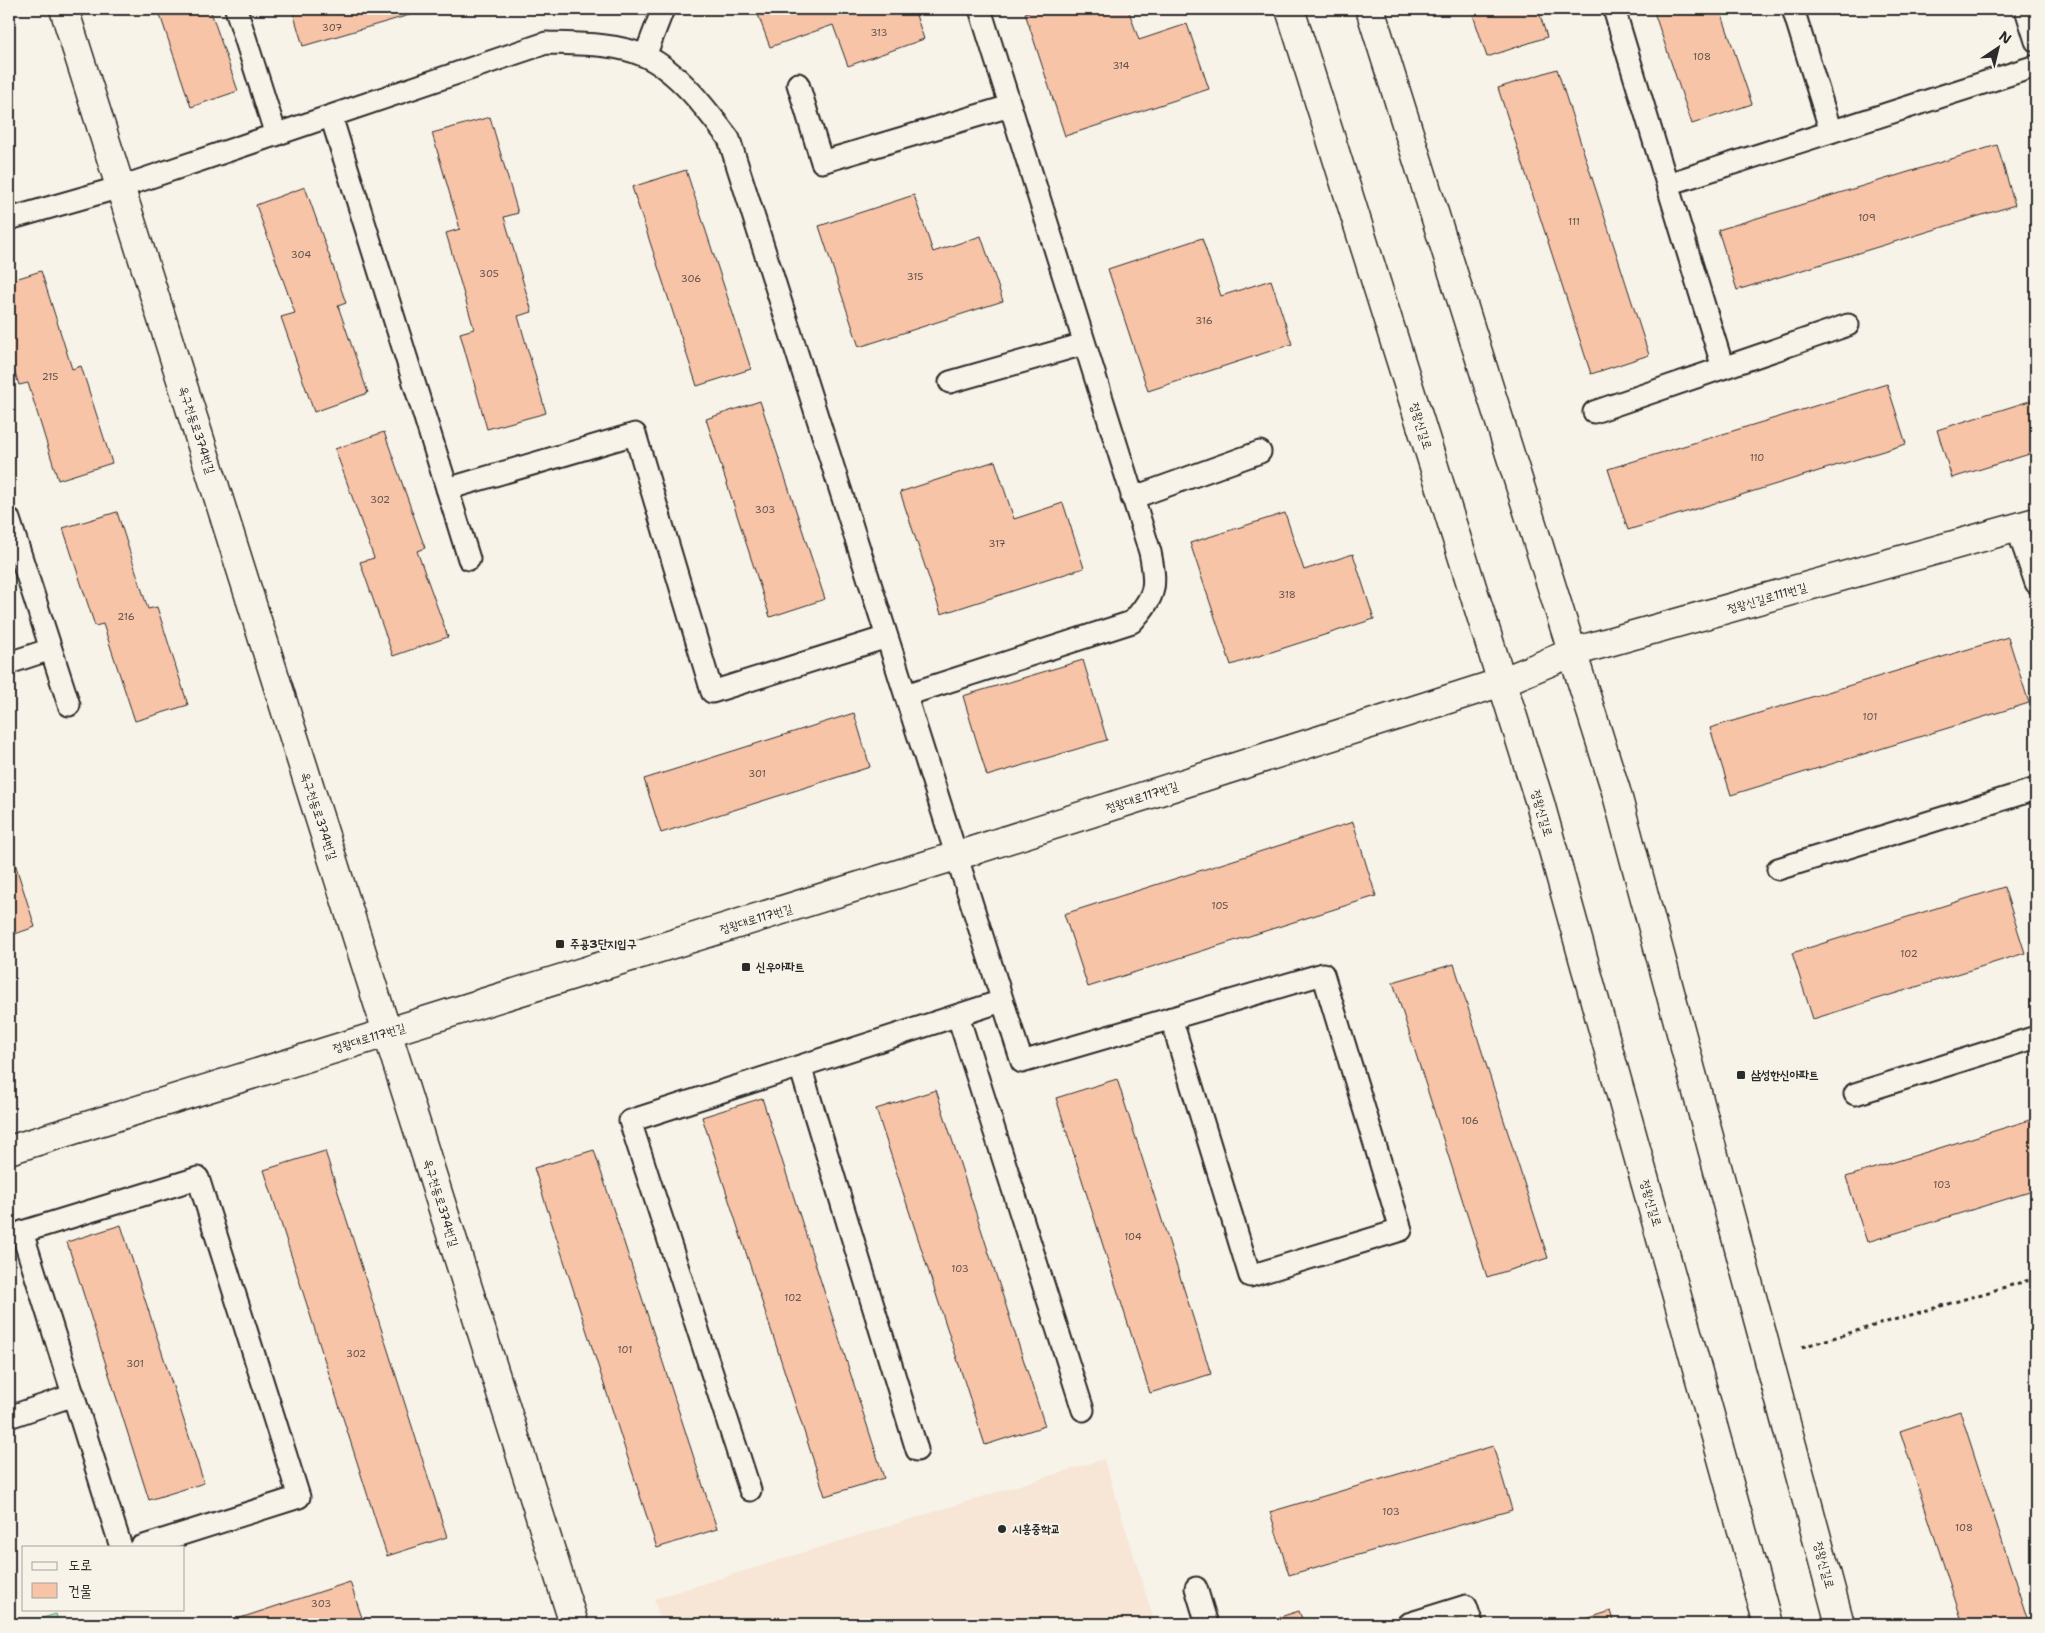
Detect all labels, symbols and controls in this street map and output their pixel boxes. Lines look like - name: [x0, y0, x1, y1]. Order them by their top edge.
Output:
- house number: 307: [322, 21, 342, 34]
- north arrow: [1972, 22, 2022, 72]
- house number: 313: [870, 26, 888, 39]
- text: N: [1996, 27, 2015, 48]
- house number: 108: [1693, 50, 1711, 63]
- house number: 314: [1112, 59, 1130, 72]
- house number: 109: [1858, 211, 1876, 224]
- house number: 111: [1568, 215, 1580, 228]
- house number: 304: [291, 248, 311, 261]
- house number: 305: [479, 267, 499, 280]
- house number: 315: [907, 270, 923, 283]
- house number: 306: [681, 272, 701, 285]
- house number: 316: [1195, 314, 1213, 327]
- house number: 215: [42, 370, 58, 383]
- street label: 옥구천동로374번길: [175, 384, 219, 476]
- street label: 정왕신길로: [1406, 401, 1436, 451]
- house number: 110: [1750, 451, 1764, 464]
- house number: 302: [370, 493, 390, 506]
- house number: 303: [755, 503, 775, 516]
- house number: 317: [988, 537, 1006, 550]
- street label: 정왕신길로111번길: [1725, 579, 1809, 617]
- house number: 318: [1278, 588, 1296, 601]
- house number: 216: [117, 610, 135, 623]
- house number: 101: [1863, 710, 1877, 723]
- house number: 301: [748, 767, 766, 780]
- street label: 옥구천동로374번길: [297, 770, 341, 862]
- street label: 정왕대로117번길: [1104, 778, 1181, 816]
- street label: 정왕신길로: [1528, 788, 1556, 838]
- house number: 105: [1212, 899, 1228, 912]
- street label: 정왕대로117번길: [718, 900, 795, 938]
- place label: 주공3단지입구: [570, 936, 637, 952]
- marker: 주공3단지입구: [554, 938, 566, 950]
- house number: 102: [1900, 947, 1918, 960]
- place label: 신우아파트: [756, 959, 805, 975]
- marker: 신우아파트: [740, 961, 752, 973]
- street label: 정왕대로117번길: [331, 1019, 408, 1057]
- place label: 삼성한신아파트: [1751, 1067, 1819, 1083]
- marker: 삼성한신아파트: [1735, 1069, 1747, 1081]
- house number: 106: [1461, 1114, 1479, 1127]
- street label: 옥구천동로374번길: [420, 1157, 462, 1249]
- street label: 정왕신길로: [1637, 1178, 1665, 1228]
- house number: 103: [1933, 1178, 1951, 1191]
- house number: 104: [1124, 1230, 1142, 1243]
- house number: 103: [951, 1262, 969, 1275]
- house number: 102: [784, 1291, 802, 1304]
- house number: 101: [618, 1343, 632, 1356]
- house number: 302: [346, 1347, 366, 1360]
- house number: 301: [126, 1357, 144, 1370]
- house number: 103: [1382, 1505, 1400, 1518]
- place label: 시흥중학교: [1012, 1521, 1060, 1537]
- house number: 108: [1955, 1521, 1973, 1534]
- marker: 시흥중학교: [996, 1523, 1008, 1535]
- street label: 정왕신길로: [1810, 1540, 1838, 1590]
- legend: [22, 1546, 185, 1610]
- text: 도로: [68, 1555, 92, 1575]
- text: 건물: [68, 1581, 92, 1601]
- house number: 303: [311, 1597, 331, 1610]

